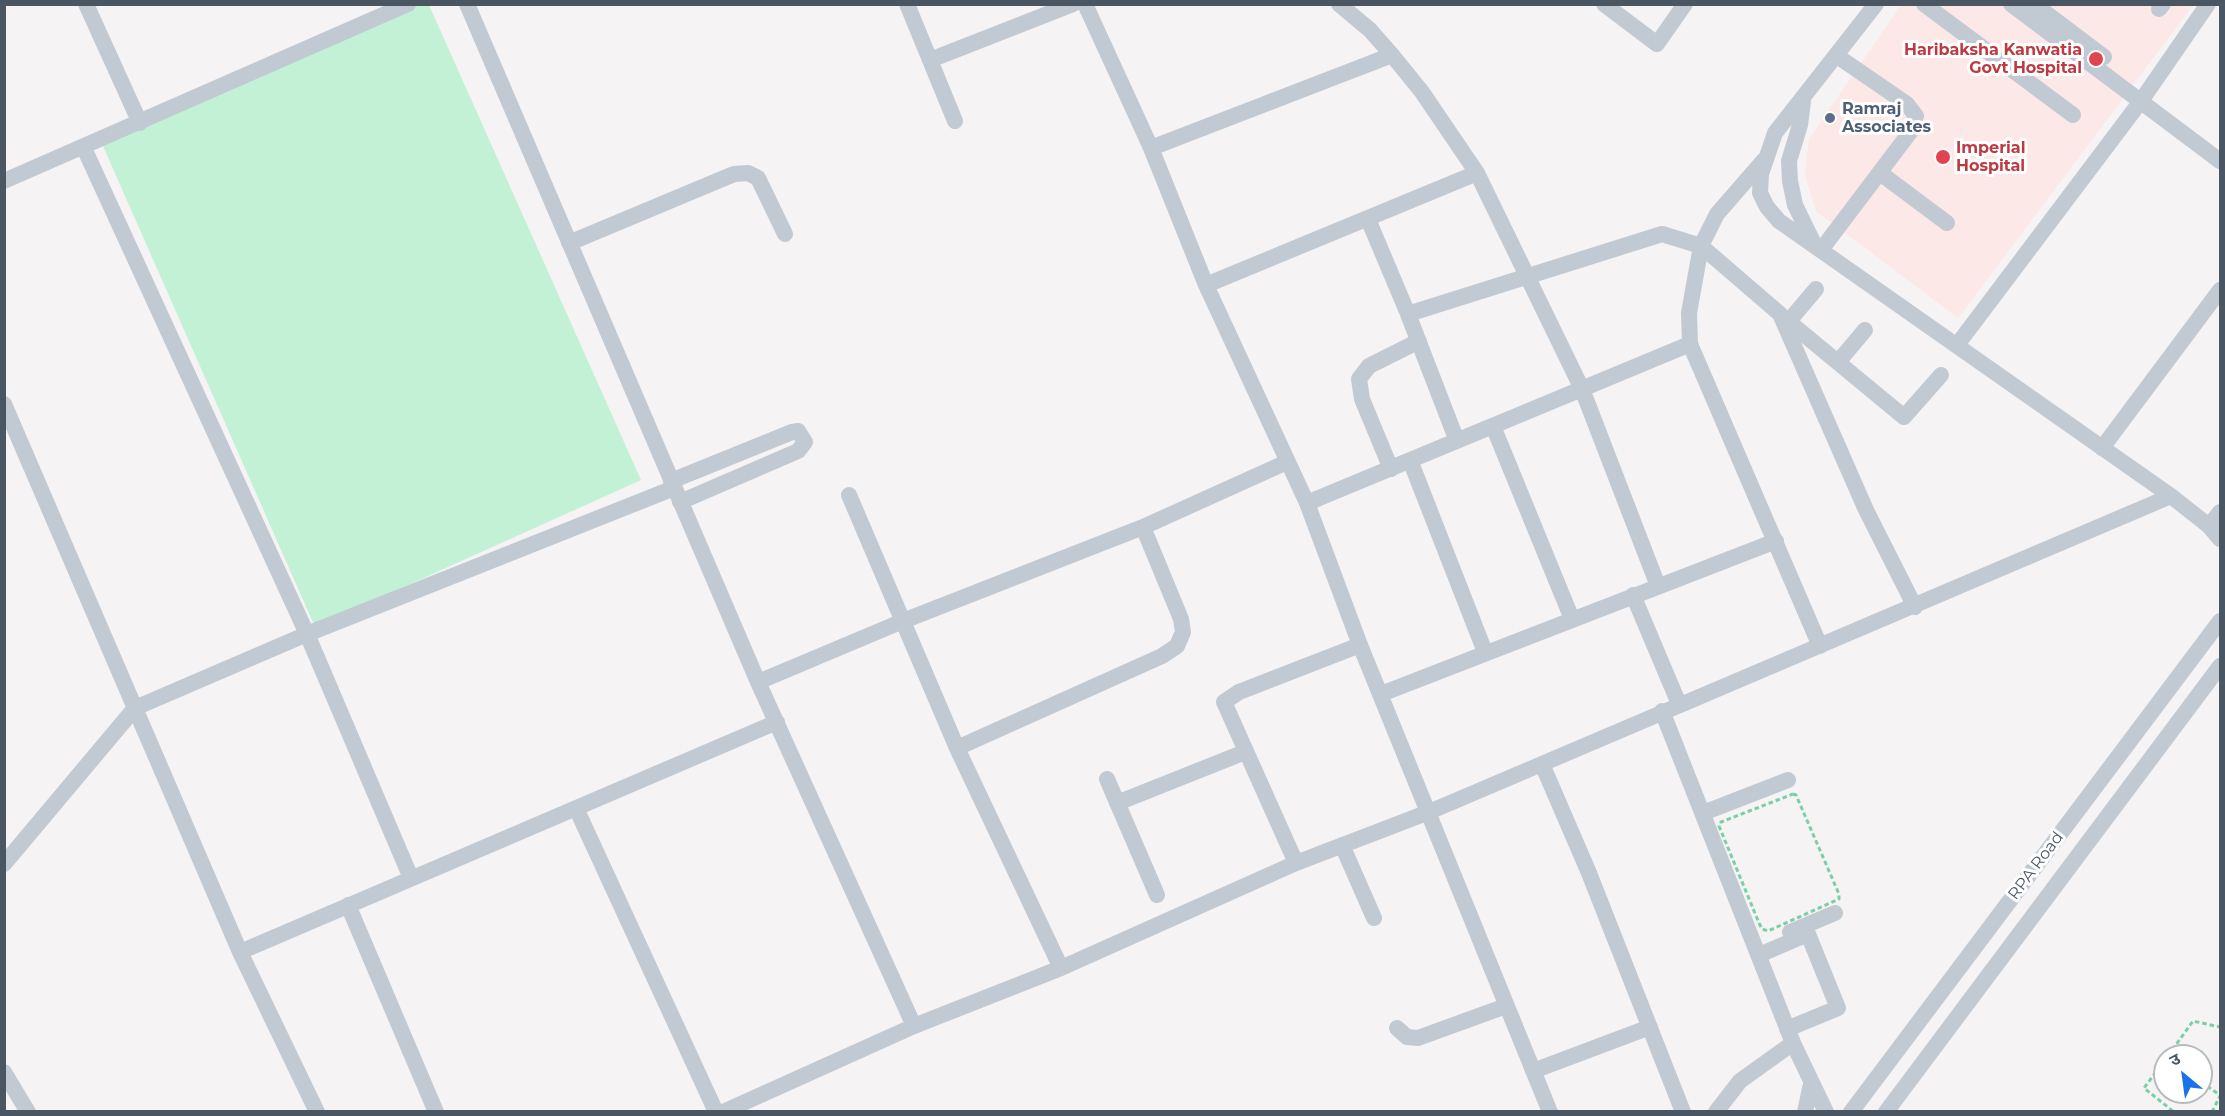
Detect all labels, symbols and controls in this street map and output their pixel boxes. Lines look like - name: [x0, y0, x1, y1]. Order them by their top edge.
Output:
- place label: Haribaksha Kanwatia Govt Hospital: [1904, 40, 2082, 78]
- marker: Haribaksha Kanwatia Govt Hospital: [2087, 50, 2105, 68]
- place label: Ramraj Associates: [1842, 99, 1931, 137]
- marker: Ramraj Associates: [1823, 111, 1837, 125]
- place label: Imperial Hospital: [1956, 138, 2026, 176]
- marker: Imperial Hospital: [1934, 148, 1952, 166]
- street label: RPA Road: [2004, 828, 2068, 904]
- north arrow: [2153, 1044, 2213, 1104]
- text: उ: [2166, 1049, 2184, 1070]

